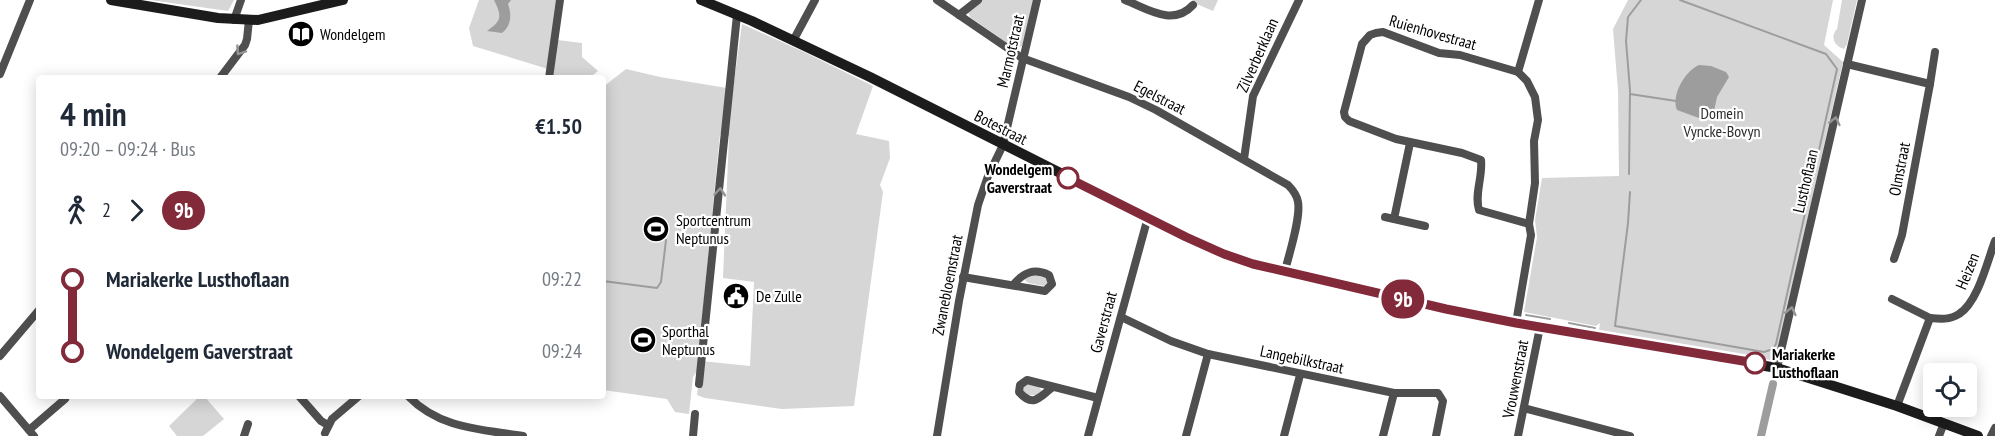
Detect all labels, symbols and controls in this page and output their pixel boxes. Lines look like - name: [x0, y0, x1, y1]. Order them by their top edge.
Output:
- street label: Ruienhovestraat: [1387, 10, 1479, 54]
- street label: Marmotstraat: [992, 12, 1028, 89]
- street label: Zilverberklaan: [1232, 15, 1282, 95]
- library icon: Wondelgem: [286, 19, 316, 49]
- place label: Wondelgem: [320, 24, 385, 44]
- one-way arrow: [236, 44, 247, 55]
- street label: Egelstraat: [1131, 75, 1190, 119]
- text: 4 min: [60, 92, 127, 135]
- park label: Domein Vyncke-Bovyn: [1683, 103, 1760, 141]
- street label: Botestraat: [971, 105, 1031, 149]
- text: €1.50: [535, 112, 582, 140]
- one-way arrow: [1827, 116, 1840, 126]
- text: 09:20 – 09:24 · Bus: [60, 136, 195, 162]
- street label: Olmstraat: [1884, 140, 1914, 198]
- street label: Lusthoflaan: [1788, 147, 1822, 215]
- place label: Wondelgem Gaverstraat: [984, 159, 1052, 197]
- marker: Wondelgem Gaverstraat: [1057, 167, 1079, 189]
- one-way arrow: [713, 187, 726, 196]
- icon: walk: [60, 194, 93, 227]
- icon: forward: [120, 194, 153, 227]
- text: 2: [102, 197, 111, 223]
- text: 9b: [174, 197, 193, 224]
- place label: Sportcentrum Neptunus: [676, 210, 751, 248]
- sports icon: Sportcentrum Neptunus: [641, 214, 671, 244]
- street label: Zwanebloemstraat: [927, 232, 967, 337]
- street label: Heizen: [1951, 250, 1983, 292]
- text: Mariakerke Lusthoflaan: [106, 265, 289, 293]
- text: 09:22: [542, 266, 582, 292]
- line badge: 9b: [1376, 280, 1430, 318]
- public building icon: De Zulle: [721, 281, 751, 311]
- place label: De Zulle: [756, 286, 802, 306]
- text: 9b: [1393, 286, 1413, 313]
- street label: Gaverstraat: [1085, 288, 1121, 355]
- one-way arrow: [1783, 306, 1796, 316]
- place label: Sporthal Neptunus: [662, 321, 715, 359]
- sports icon: Sporthal Neptunus: [628, 325, 658, 355]
- text: Wondelgem Gaverstraat: [106, 337, 293, 365]
- text: 09:24: [542, 338, 582, 364]
- street label: Vrouwenstraat: [1497, 338, 1532, 421]
- street label: Langebilkstraat: [1258, 340, 1346, 378]
- place label: Mariakerke Lusthoflaan: [1772, 344, 1839, 382]
- marker: Mariakerke Lusthoflaan: [1744, 352, 1766, 374]
- map controls: [1923, 363, 1977, 417]
- button: locate: [1923, 363, 1977, 417]

